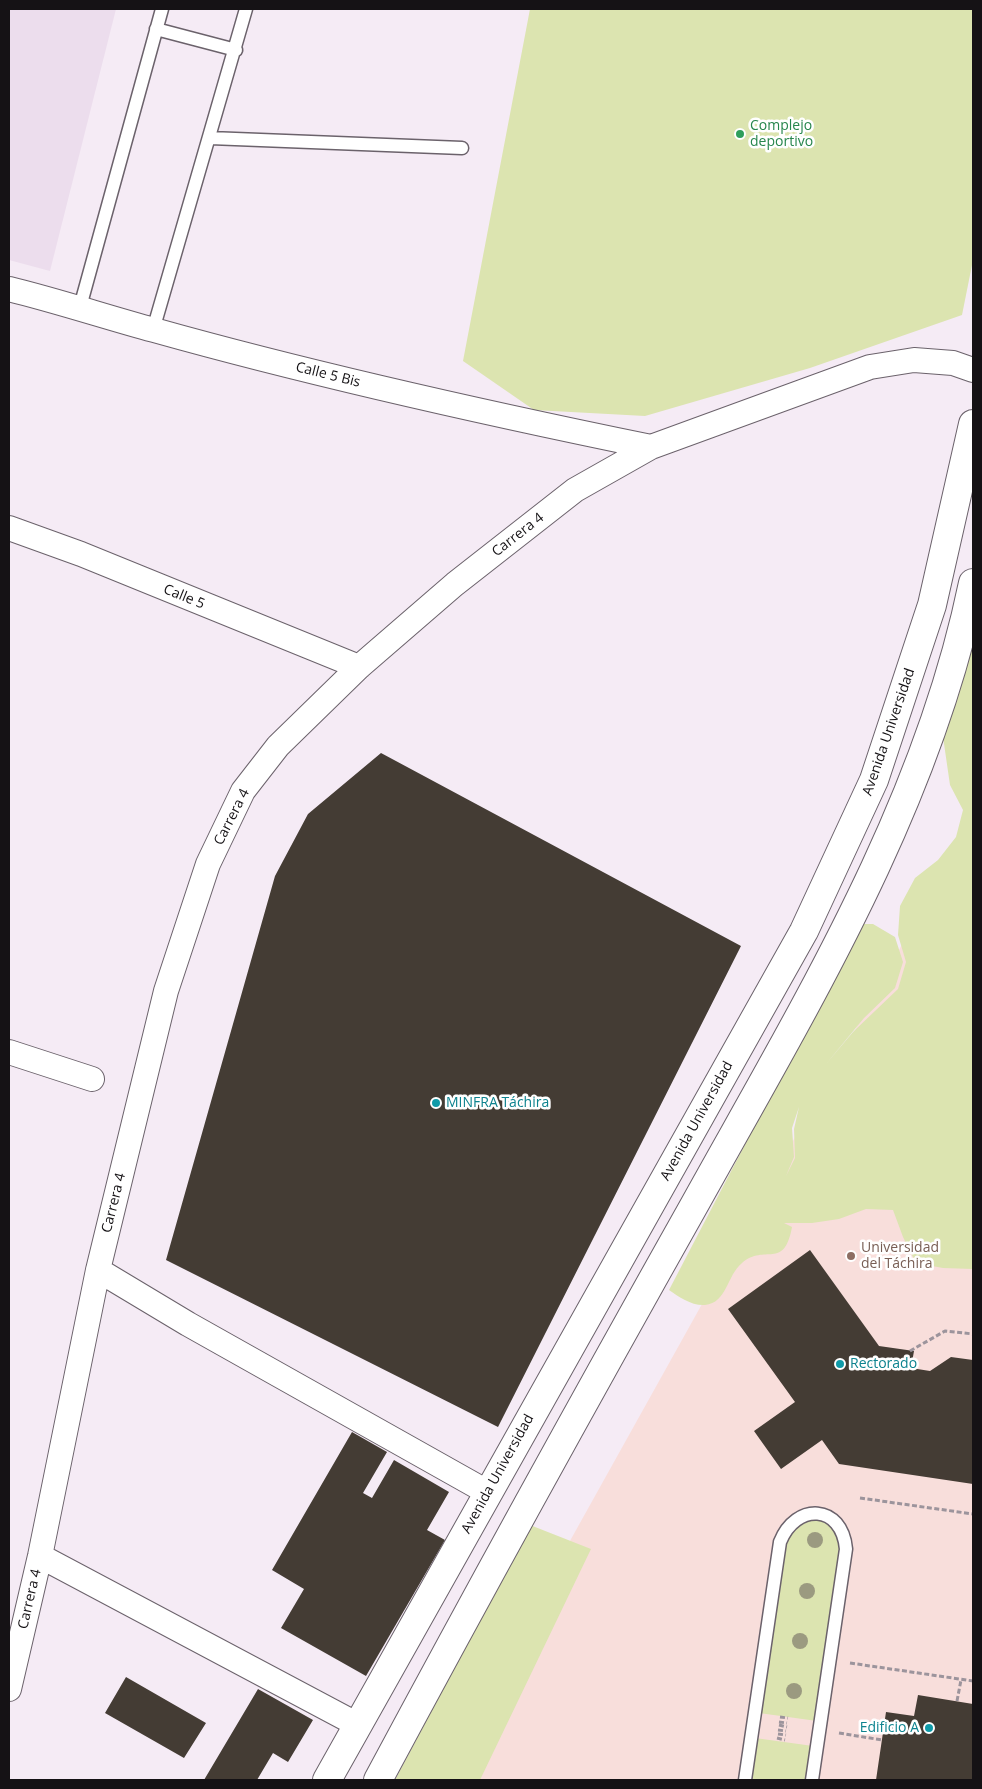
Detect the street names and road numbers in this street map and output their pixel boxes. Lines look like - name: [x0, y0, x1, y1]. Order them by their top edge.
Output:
- street label: Calle 5 Bis: [294, 359, 362, 391]
- street label: Carrera 4: [489, 510, 547, 560]
- street label: Calle 5: [161, 581, 207, 613]
- street label: Avenida Universidad: [859, 666, 919, 798]
- street label: Carrera 4: [211, 786, 253, 848]
- street label: Avenida Universidad: [657, 1058, 737, 1184]
- street label: Carrera 4: [98, 1171, 130, 1235]
- street label: Avenida Universidad: [458, 1411, 538, 1537]
- street label: Carrera 4: [15, 1567, 45, 1631]

